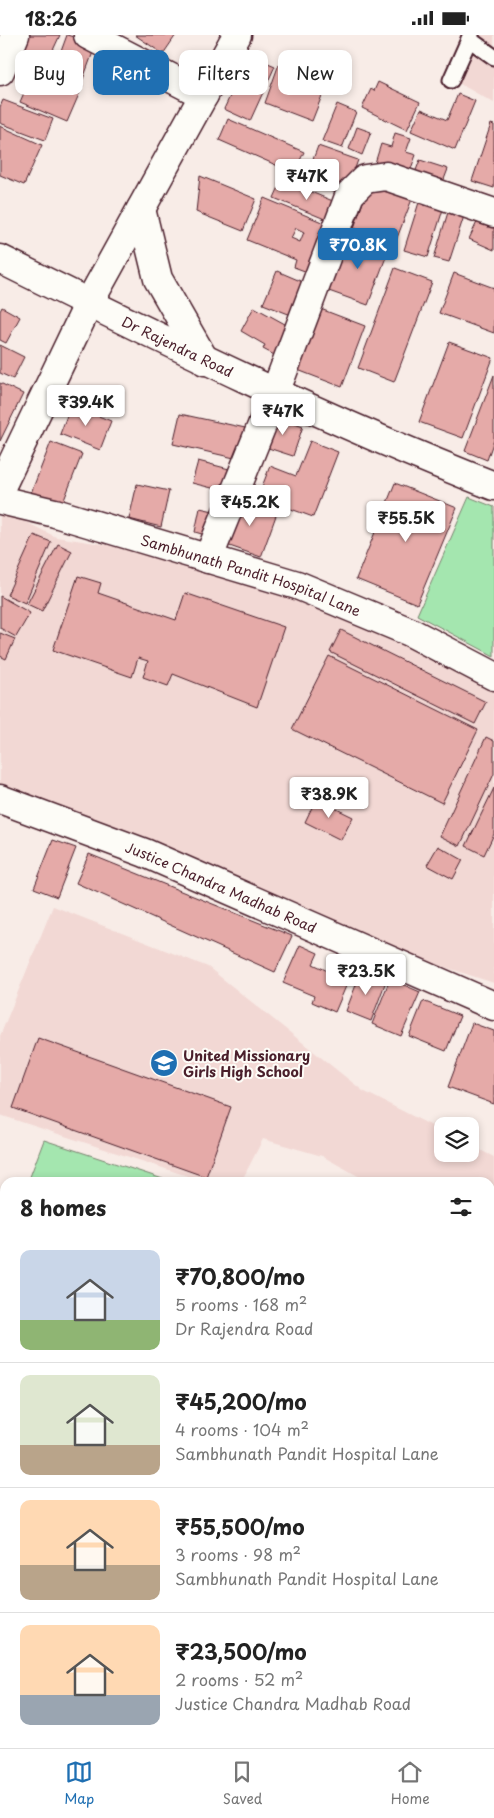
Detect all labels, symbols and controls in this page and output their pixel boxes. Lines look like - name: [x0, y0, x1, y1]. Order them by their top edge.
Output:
- text: 18:26: [25, 4, 77, 32]
- chip: Buy: [15, 50, 83, 95]
- chip: Rent: [93, 50, 169, 95]
- chip: Filters: [179, 50, 268, 95]
- chip: New: [278, 50, 352, 95]
- pin: ₹47K: [277, 159, 337, 201]
- text: ₹47K: [286, 163, 328, 187]
- pin: ₹70.8K: [317, 227, 399, 270]
- text: ₹70.8K: [329, 232, 387, 256]
- street label: Dr Rajendra Road: [119, 310, 237, 382]
- pin: ₹39.4K: [45, 385, 127, 427]
- text: ₹39.4K: [58, 389, 114, 413]
- pin: ₹47K: [253, 393, 313, 436]
- text: ₹47K: [262, 398, 304, 422]
- pin: ₹45.2K: [209, 485, 291, 527]
- text: ₹45.2K: [220, 489, 280, 513]
- pin: ₹55.5K: [365, 501, 447, 543]
- text: ₹55.5K: [377, 505, 435, 529]
- street label: Sambhunath Pandit Hospital Lane: [138, 529, 364, 621]
- pin: ₹38.9K: [288, 777, 370, 819]
- text: ₹38.9K: [300, 781, 358, 805]
- street label: Justice Chandra Madhab Road: [122, 836, 320, 938]
- pin: ₹23.5K: [325, 953, 407, 996]
- text: ₹23.5K: [337, 958, 395, 982]
- place label: United Missionary Girls High School: [183, 1045, 310, 1082]
- school or university icon: United Missionary Girls High School: [149, 1048, 179, 1078]
- map controls: [434, 1117, 479, 1162]
- button: layers: [434, 1117, 479, 1162]
- text: 8 homes: [20, 1191, 106, 1223]
- icon: filters: [447, 1193, 475, 1221]
- text: ₹70,800/mo: [175, 1260, 305, 1292]
- icon: home: [60, 1270, 120, 1330]
- text: 5 rooms · 168 m²: [175, 1292, 307, 1316]
- text: Dr Rajendra Road: [175, 1316, 313, 1340]
- text: ₹45,200/mo: [175, 1385, 307, 1417]
- icon: home: [60, 1395, 120, 1455]
- text: 4 rooms · 104 m²: [175, 1417, 309, 1441]
- text: Sambhunath Pandit Hospital Lane: [175, 1441, 439, 1465]
- text: ₹55,500/mo: [175, 1510, 305, 1542]
- icon: home: [60, 1520, 120, 1580]
- text: 3 rooms · 98 m²: [175, 1542, 301, 1566]
- text: Sambhunath Pandit Hospital Lane: [175, 1566, 439, 1590]
- text: ₹23,500/mo: [175, 1635, 307, 1667]
- icon: home: [60, 1645, 120, 1705]
- text: 2 rooms · 52 m²: [175, 1667, 303, 1691]
- text: Justice Chandra Madhab Road: [175, 1691, 411, 1715]
- tab: Map: [64, 1758, 94, 1809]
- tab: Saved: [223, 1758, 262, 1809]
- tab: Home: [391, 1758, 430, 1809]

